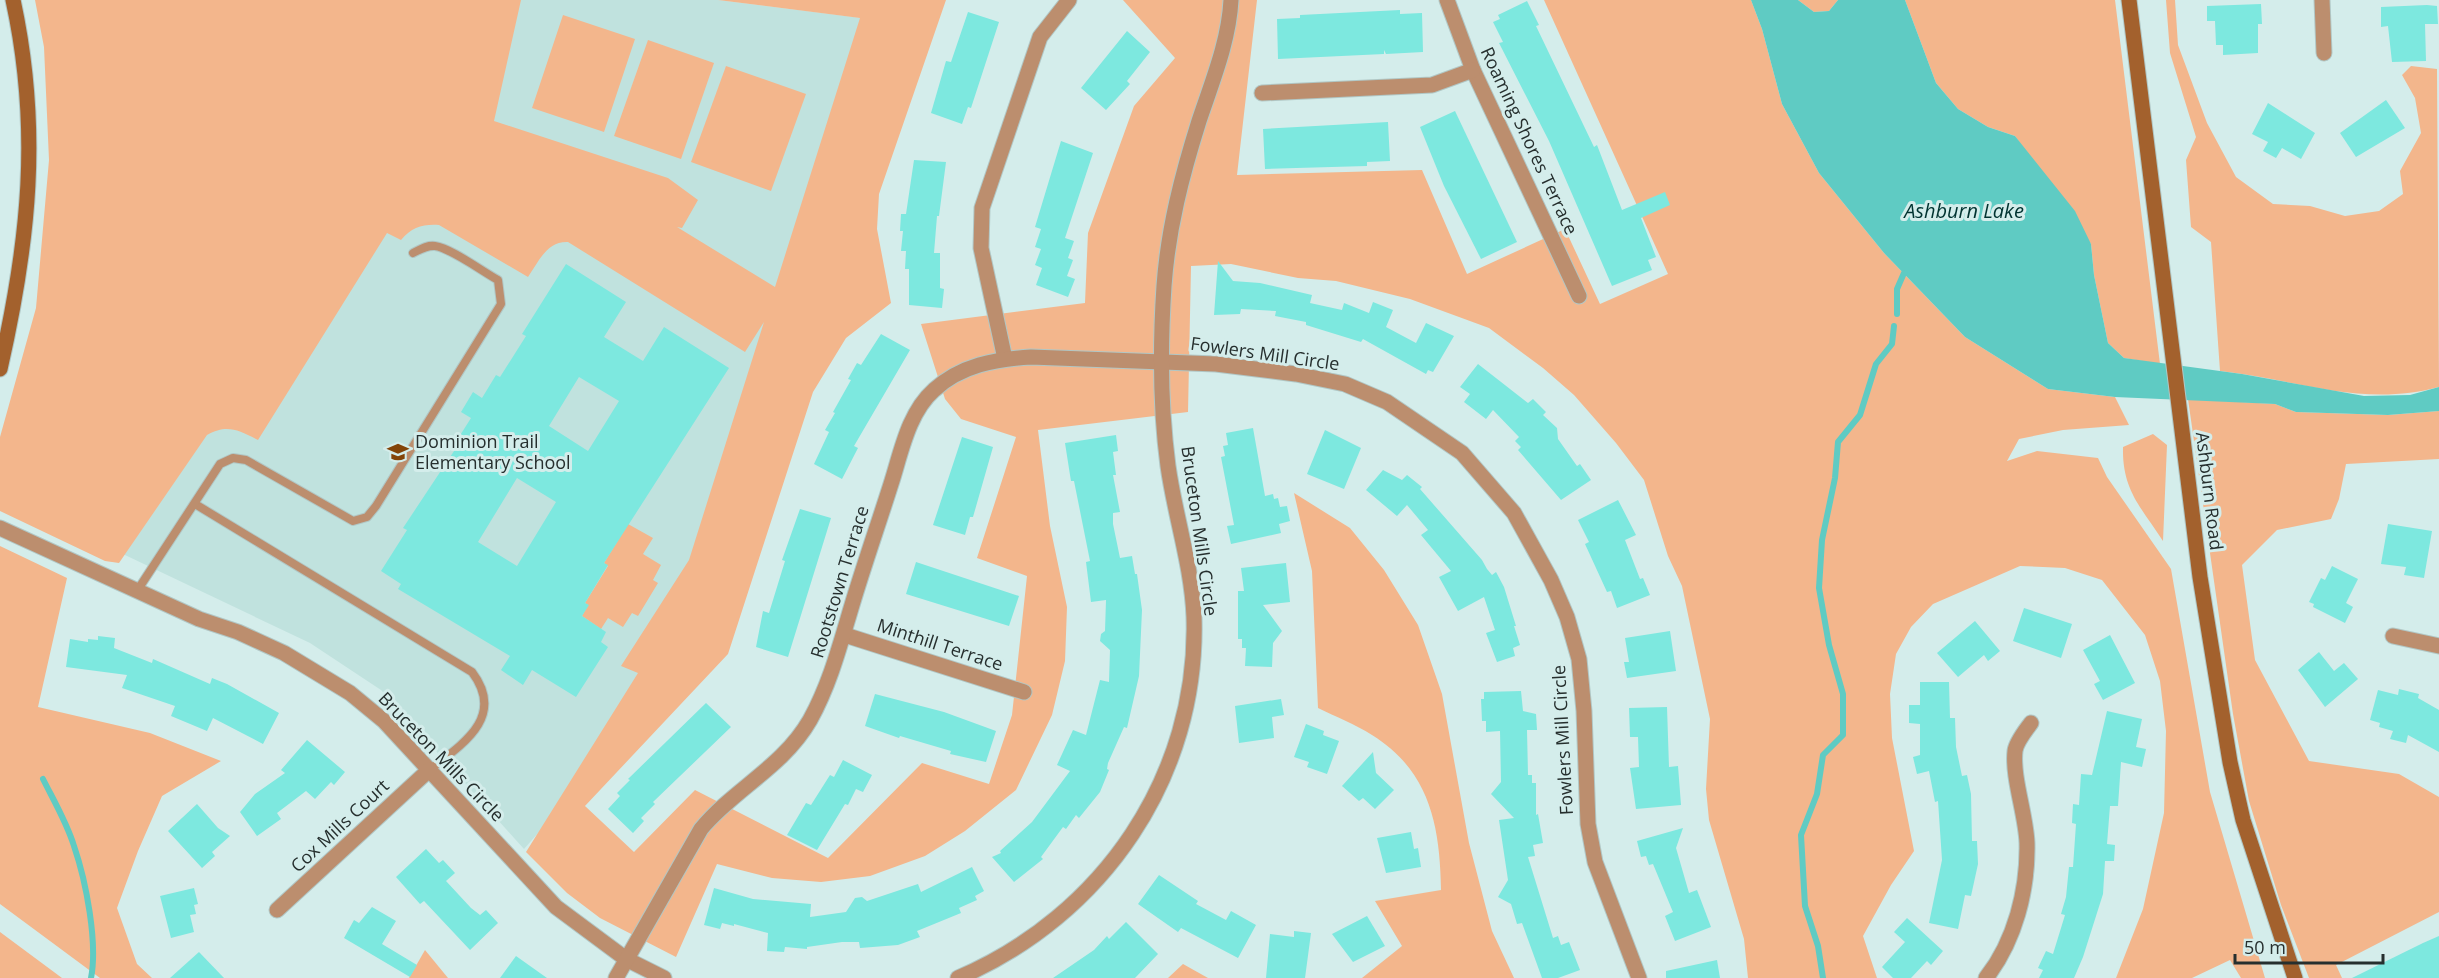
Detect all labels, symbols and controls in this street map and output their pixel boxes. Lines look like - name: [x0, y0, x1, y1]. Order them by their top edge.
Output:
- street label: Roaming Shores Terrace: [1476, 43, 1584, 238]
- water label: Ashburn Lake: [1902, 197, 2024, 224]
- street label: Fowlers Mill Circle: [1189, 331, 1341, 375]
- place label: Dominion Trail Elementary School: [415, 429, 571, 474]
- street label: Ashburn Road: [2191, 430, 2229, 551]
- school or university icon: Dominion Trail Elementary School: [386, 440, 410, 464]
- street label: Bruceton Mills Circle: [1176, 444, 1224, 617]
- street label: Rootstown Terrace: [804, 503, 874, 661]
- street label: Minthill Terrace: [874, 612, 1006, 676]
- street label: Fowlers Mill Circle: [1546, 664, 1578, 816]
- street label: Bruceton Mills Circle: [374, 686, 510, 826]
- street label: Cox Mills Court: [285, 773, 394, 877]
- scale bar: [2235, 927, 2384, 965]
- text: 50 m: [2244, 935, 2286, 959]

